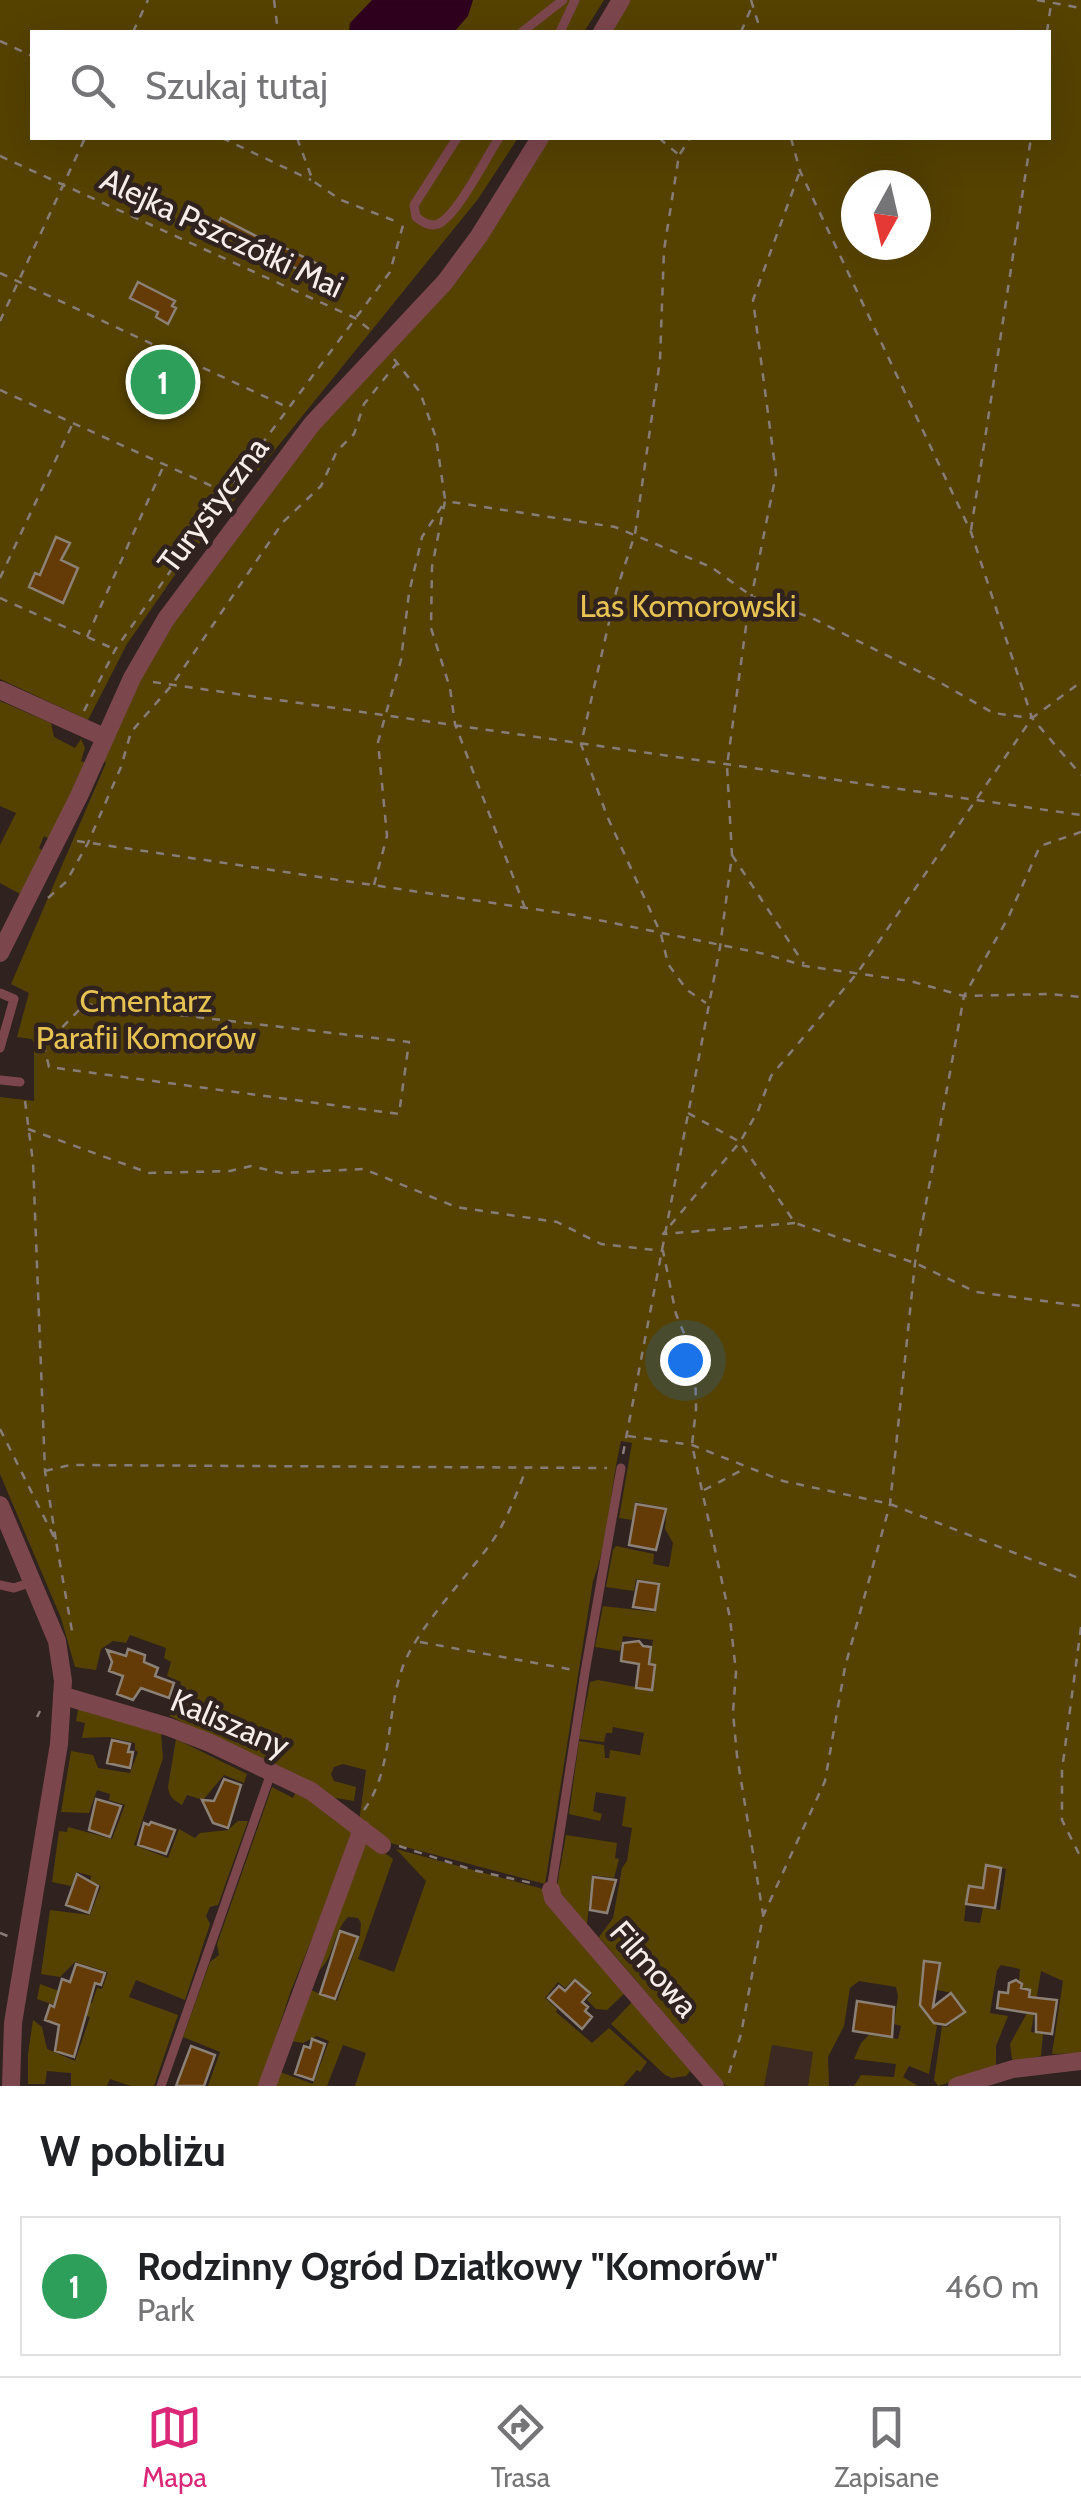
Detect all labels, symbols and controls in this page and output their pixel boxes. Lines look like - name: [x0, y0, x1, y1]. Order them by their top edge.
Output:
- search box: [30, 30, 1051, 140]
- icon: search: [65, 58, 120, 113]
- text: Szukaj tutaj: [145, 62, 328, 109]
- street label: Alejka Pszczółki Mai: [95, 159, 350, 306]
- north arrow: [841, 170, 931, 260]
- pin: 1: [130, 344, 196, 420]
- street label: Turystyczna: [149, 429, 277, 580]
- park label: Las Komorowski: [580, 586, 796, 625]
- park label: Cmentarz Parafii Komorów: [36, 981, 256, 1057]
- your location: [660, 1335, 711, 1386]
- street label: Kaliszany: [165, 1680, 295, 1765]
- street label: Filmowa: [602, 1913, 707, 2025]
- text: W pobliżu: [40, 2125, 226, 2177]
- text: Rodzinny Ogród Działkowy "Komorów": [137, 2243, 778, 2290]
- text: 1: [69, 2267, 80, 2306]
- text: 460 m: [945, 2267, 1039, 2306]
- text: Park: [137, 2290, 195, 2329]
- tab: Mapa: [142, 2400, 207, 2494]
- tab: Trasa: [491, 2400, 550, 2494]
- tab: Zapisane: [834, 2400, 939, 2494]

